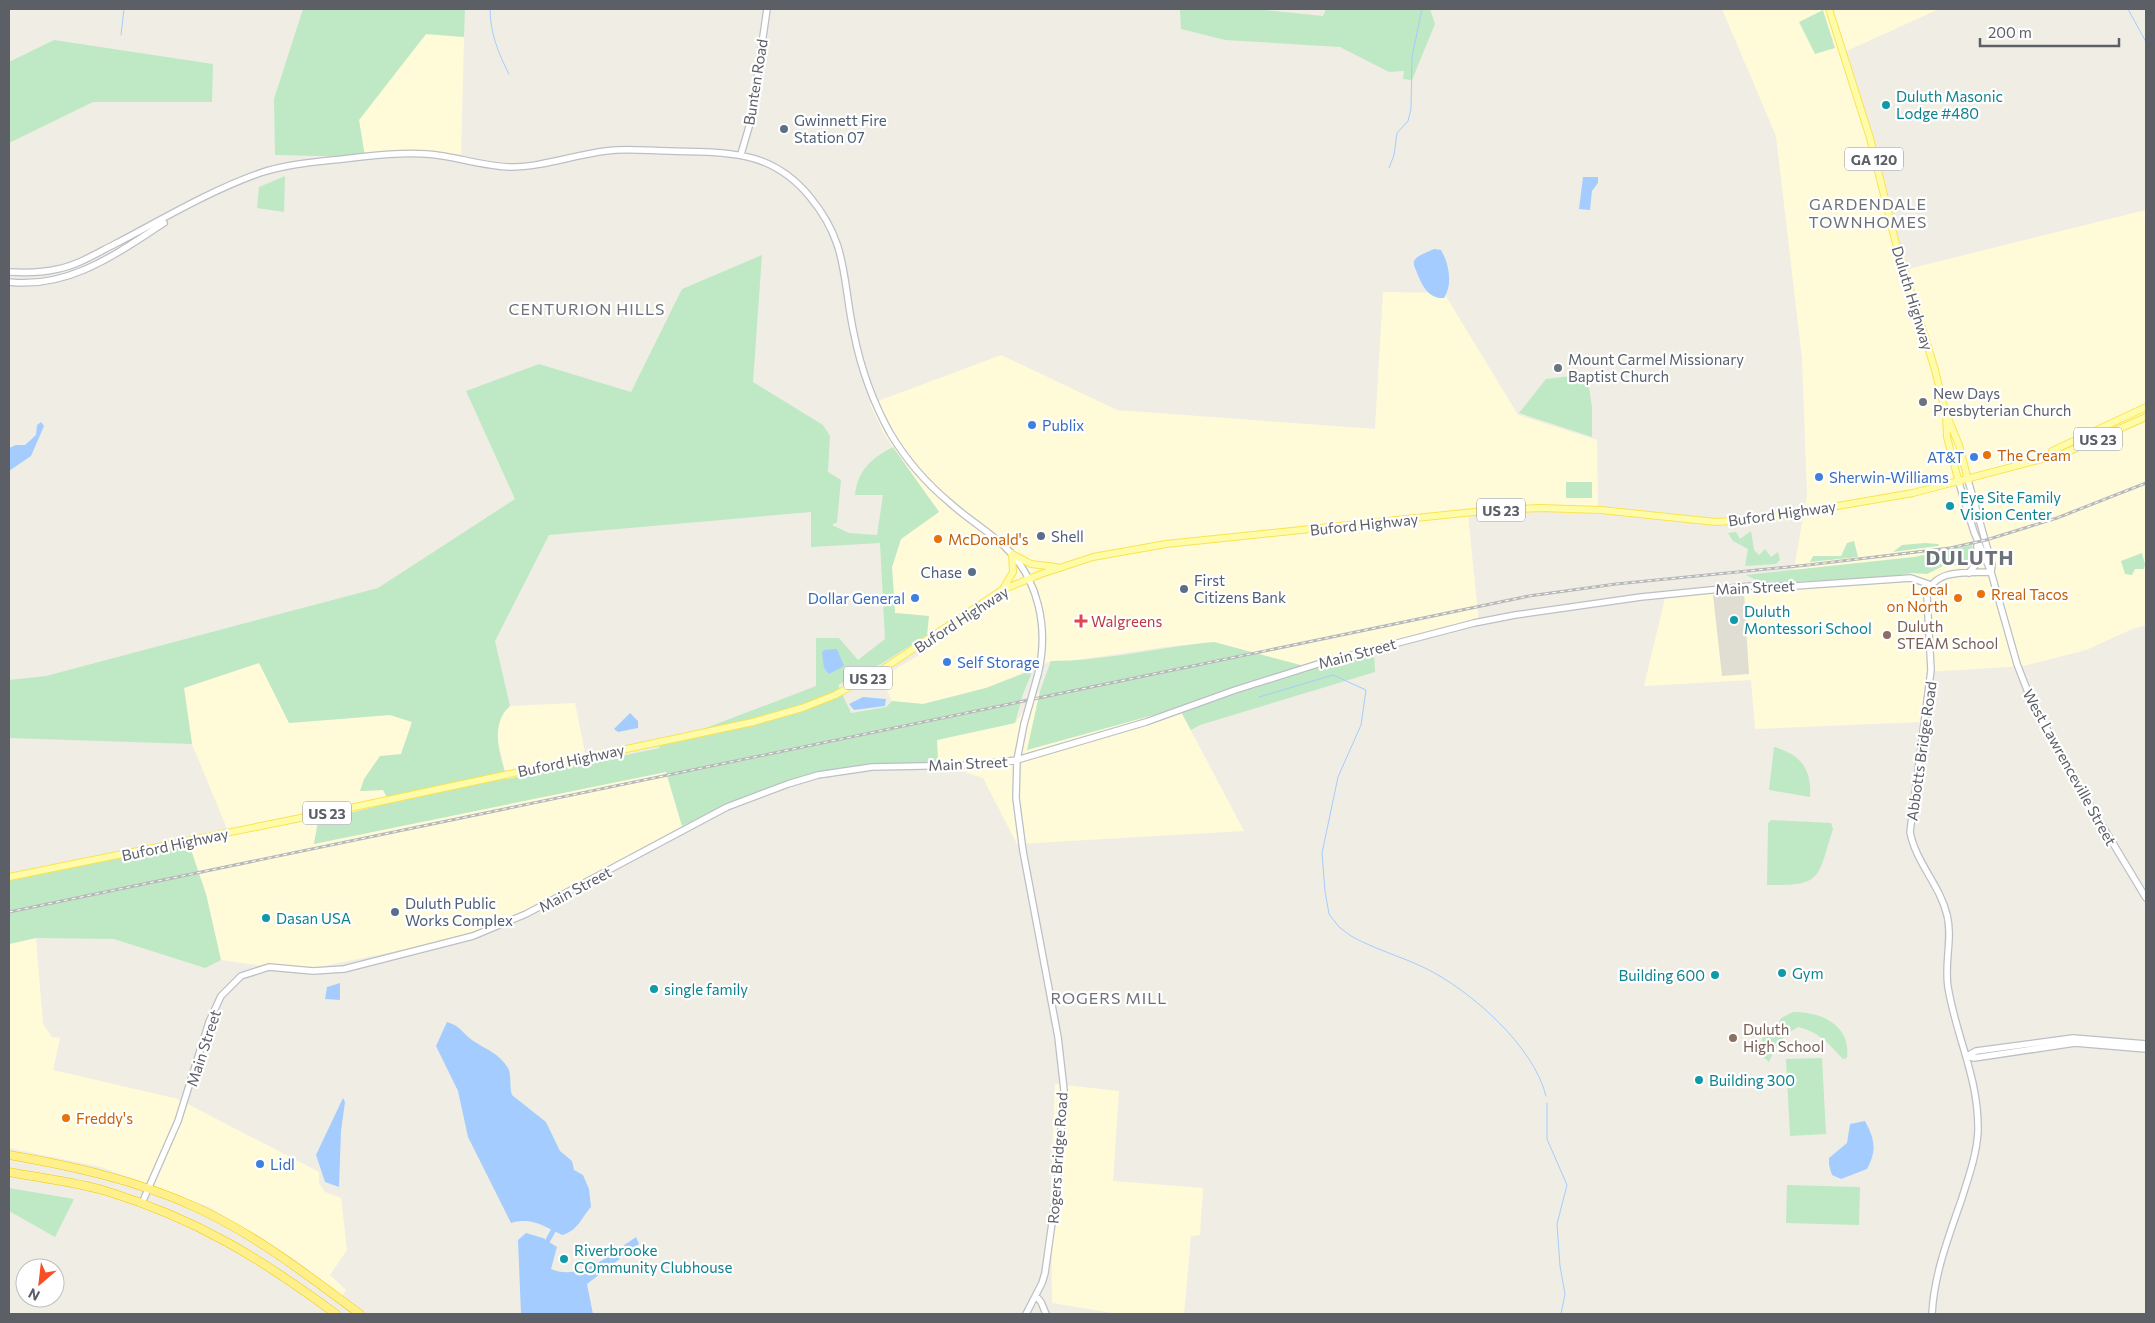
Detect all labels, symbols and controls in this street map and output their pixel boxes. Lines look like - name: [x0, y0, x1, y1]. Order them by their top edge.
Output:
- scale bar: [1980, 15, 2119, 47]
- text: 200 m: [1988, 23, 2032, 41]
- street label: Bunten Road: [739, 38, 771, 126]
- place label: Duluth Masonic Lodge #480: [1896, 87, 2003, 122]
- marker: Duluth Masonic Lodge #480: [1880, 99, 1892, 111]
- place label: Gwinnett Fire Station 07: [794, 111, 887, 146]
- marker: Gwinnett Fire Station 07: [778, 123, 790, 135]
- road number: GA 120: [1845, 148, 1903, 170]
- district label: GARDENDALE TOWNHOMES: [1809, 194, 1927, 231]
- street label: Duluth Highway: [1889, 244, 1937, 353]
- district label: CENTURION HILLS: [508, 299, 666, 318]
- place label: Mount Carmel Missionary Baptist Church: [1568, 350, 1744, 385]
- marker: Mount Carmel Missionary Baptist Church: [1552, 362, 1564, 374]
- place label: New Days Presbyterian Church: [1933, 384, 2071, 419]
- marker: New Days Presbyterian Church: [1917, 396, 1929, 408]
- place label: Publix: [1042, 416, 1084, 434]
- marker: Publix: [1026, 419, 1038, 431]
- road number: US 23: [2074, 428, 2122, 450]
- place label: The Cream: [1997, 446, 2071, 464]
- place label: AT&T: [1927, 448, 1964, 466]
- marker: The Cream: [1981, 449, 1993, 461]
- marker: AT&T: [1968, 451, 1980, 463]
- place label: Sherwin-Williams: [1829, 468, 1949, 486]
- marker: Sherwin-Williams: [1813, 471, 1825, 483]
- place label: Eye Site Family Vision Center: [1960, 488, 2061, 523]
- street label: Buford Highway: [1727, 496, 1837, 529]
- road number: US 23: [1477, 498, 1525, 522]
- marker: Eye Site Family Vision Center: [1944, 500, 1956, 512]
- street label: Buford Highway: [1309, 509, 1419, 539]
- place label: Shell: [1051, 527, 1084, 545]
- place label: McDonald's: [948, 530, 1029, 548]
- marker: Shell: [1035, 530, 1047, 542]
- marker: McDonald's: [932, 533, 944, 545]
- district label: DULUTH: [1925, 545, 2015, 569]
- place label: Chase: [921, 563, 962, 581]
- marker: Chase: [966, 566, 978, 578]
- place label: First Citizens Bank: [1194, 571, 1286, 606]
- street label: Main Street: [1715, 576, 1795, 598]
- place label: Local on North: [1887, 580, 1948, 615]
- street label: Buford Highway: [910, 582, 1012, 656]
- marker: First Citizens Bank: [1178, 583, 1190, 595]
- place label: Rreal Tacos: [1991, 585, 2069, 603]
- marker: Rreal Tacos: [1975, 588, 1987, 600]
- place label: Dollar General: [808, 589, 905, 607]
- marker: Dollar General: [909, 592, 921, 604]
- marker: Local on North: [1952, 592, 1964, 604]
- place label: Duluth Montessori School: [1744, 602, 1872, 637]
- place label: Walgreens: [1091, 612, 1162, 630]
- marker: Duluth Montessori School: [1728, 614, 1740, 626]
- marker: Walgreens: [1075, 615, 1087, 627]
- place label: Duluth STEAM School: [1897, 617, 1998, 652]
- marker: Duluth STEAM School: [1881, 629, 1893, 641]
- street label: Main Street: [1316, 634, 1398, 672]
- place label: Self Storage: [957, 653, 1040, 671]
- marker: Self Storage: [941, 656, 953, 668]
- road number: US 23: [844, 666, 892, 690]
- street label: Abbotts Bridge Road: [1902, 680, 1940, 822]
- street label: West Lawrenceville Street: [2019, 686, 2121, 848]
- street label: Buford Highway: [516, 740, 626, 780]
- street label: Main Street: [928, 752, 1008, 774]
- road number: US 23: [303, 801, 351, 824]
- street label: Buford Highway: [120, 824, 230, 864]
- street label: Main Street: [536, 862, 614, 916]
- place label: Duluth Public Works Complex: [405, 894, 513, 929]
- marker: Duluth Public Works Complex: [389, 906, 401, 918]
- place label: Dasan USA: [276, 909, 351, 927]
- marker: Dasan USA: [260, 912, 272, 924]
- place label: Gym: [1792, 964, 1824, 982]
- place label: Building 600: [1618, 966, 1705, 984]
- marker: Gym: [1776, 967, 1788, 979]
- marker: Building 600: [1709, 969, 1721, 981]
- place label: single family: [664, 980, 748, 998]
- marker: single family: [648, 983, 660, 995]
- district label: ROGERS MILL: [1050, 988, 1168, 1007]
- street label: Main Street: [182, 1007, 224, 1089]
- place label: Duluth High School: [1743, 1020, 1824, 1055]
- marker: Duluth High School: [1727, 1032, 1739, 1044]
- place label: Building 300: [1709, 1071, 1795, 1089]
- marker: Building 300: [1693, 1074, 1705, 1086]
- street label: Rogers Bridge Road: [1043, 1092, 1071, 1224]
- place label: Freddy's: [76, 1109, 133, 1127]
- marker: Freddy's: [60, 1112, 72, 1124]
- place label: Lidl: [270, 1155, 295, 1173]
- marker: Lidl: [254, 1158, 266, 1170]
- place label: Riverbrooke COmmunity Clubhouse: [574, 1241, 732, 1276]
- marker: Riverbrooke COmmunity Clubhouse: [558, 1253, 570, 1265]
- north arrow: [15, 1258, 65, 1308]
- text: N: [25, 1285, 42, 1305]

